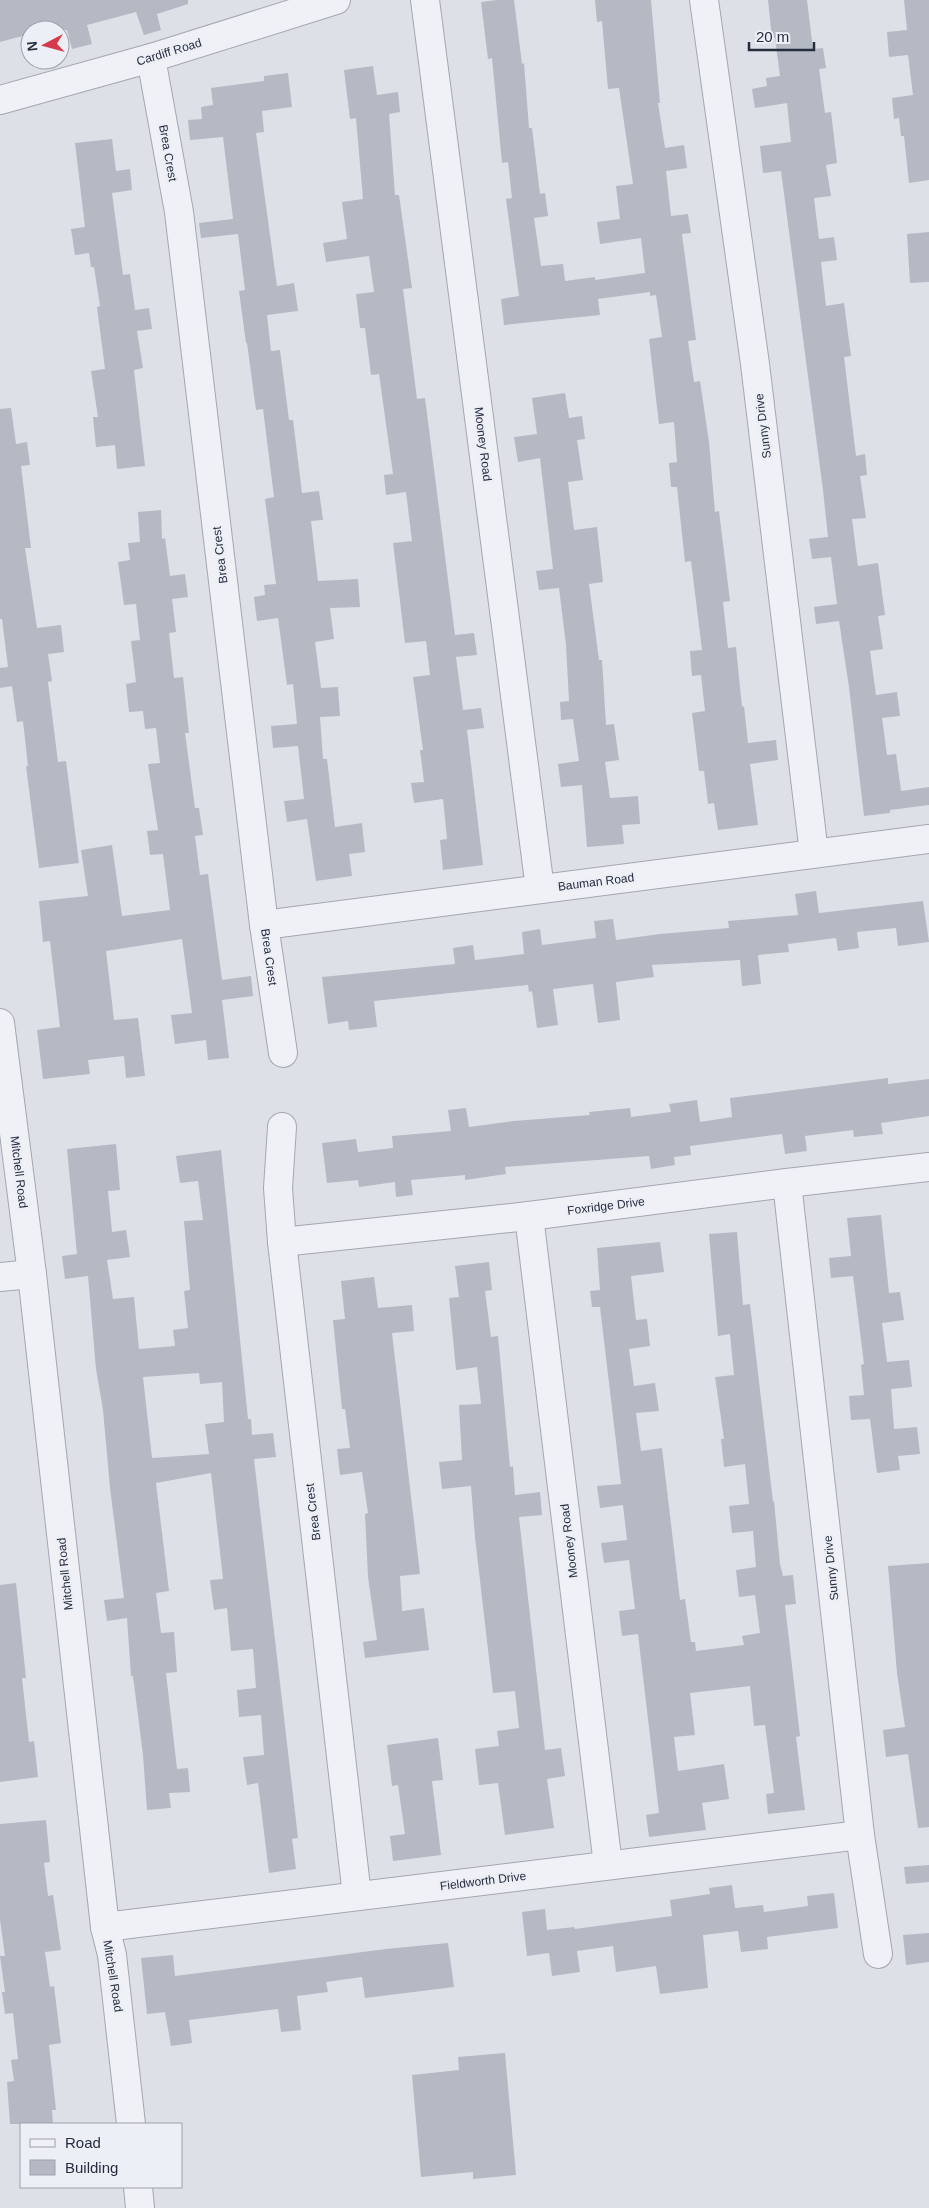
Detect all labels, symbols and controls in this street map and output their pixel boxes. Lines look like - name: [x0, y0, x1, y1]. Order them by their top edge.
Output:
- north arrow: [20, 20, 70, 70]
- scale bar: [749, 20, 814, 52]
- text: 20 m: [756, 28, 789, 45]
- street label: Cardiff Road: [135, 35, 203, 69]
- text: N: [24, 40, 41, 52]
- street label: Brea Crest: [156, 124, 180, 183]
- street label: Sunny Drive: [752, 392, 774, 459]
- street label: Mooney Road: [471, 406, 495, 482]
- street label: Brea Crest: [209, 525, 230, 584]
- street label: Bauman Road: [557, 870, 635, 894]
- street label: Brea Crest: [258, 928, 280, 987]
- street label: Mitchell Road: [8, 1135, 30, 1209]
- street label: Foxridge Drive: [566, 1194, 646, 1218]
- street label: Brea Crest: [302, 1482, 323, 1541]
- street label: Mooney Road: [557, 1503, 581, 1579]
- street label: Sunny Drive: [821, 1534, 841, 1601]
- street label: Mitchell Road: [54, 1537, 76, 1611]
- street label: Fieldworth Drive: [439, 1869, 527, 1893]
- street label: Mitchell Road: [100, 1939, 126, 2013]
- legend: [20, 2123, 182, 2188]
- text: Road: [65, 2134, 101, 2151]
- text: Building: [65, 2159, 118, 2176]

